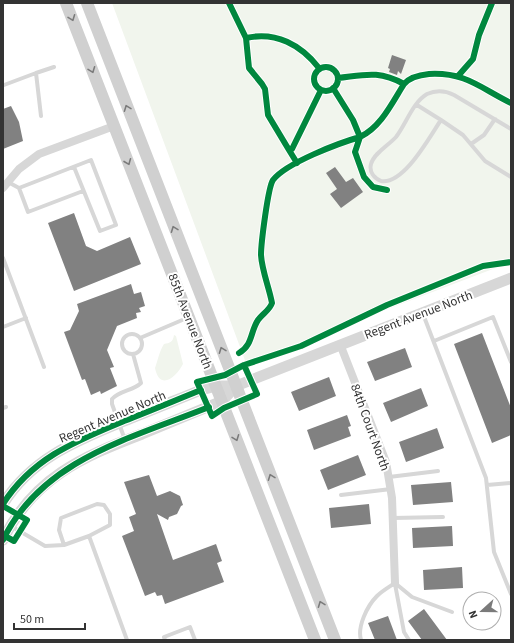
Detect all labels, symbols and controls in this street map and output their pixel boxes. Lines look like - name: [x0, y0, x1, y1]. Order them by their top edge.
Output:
- one-way arrow: [68, 15, 76, 22]
- one-way arrow: [88, 66, 96, 73]
- one-way arrow: [124, 104, 132, 111]
- one-way arrow: [124, 158, 132, 165]
- one-way arrow: [171, 225, 179, 232]
- street label: 85th Avenue North: [164, 271, 217, 372]
- street label: Regent Avenue North: [362, 286, 475, 344]
- one-way arrow: [218, 347, 226, 354]
- street label: 84th Court North: [346, 381, 394, 473]
- street label: Regent Avenue North: [56, 386, 169, 448]
- one-way arrow: [231, 434, 239, 441]
- one-way arrow: [268, 474, 276, 481]
- north arrow: [462, 591, 502, 631]
- one-way arrow: [318, 600, 326, 608]
- scale bar: [14, 605, 85, 631]
- text: N: [465, 608, 481, 621]
- text: 50 m: [20, 611, 44, 628]

